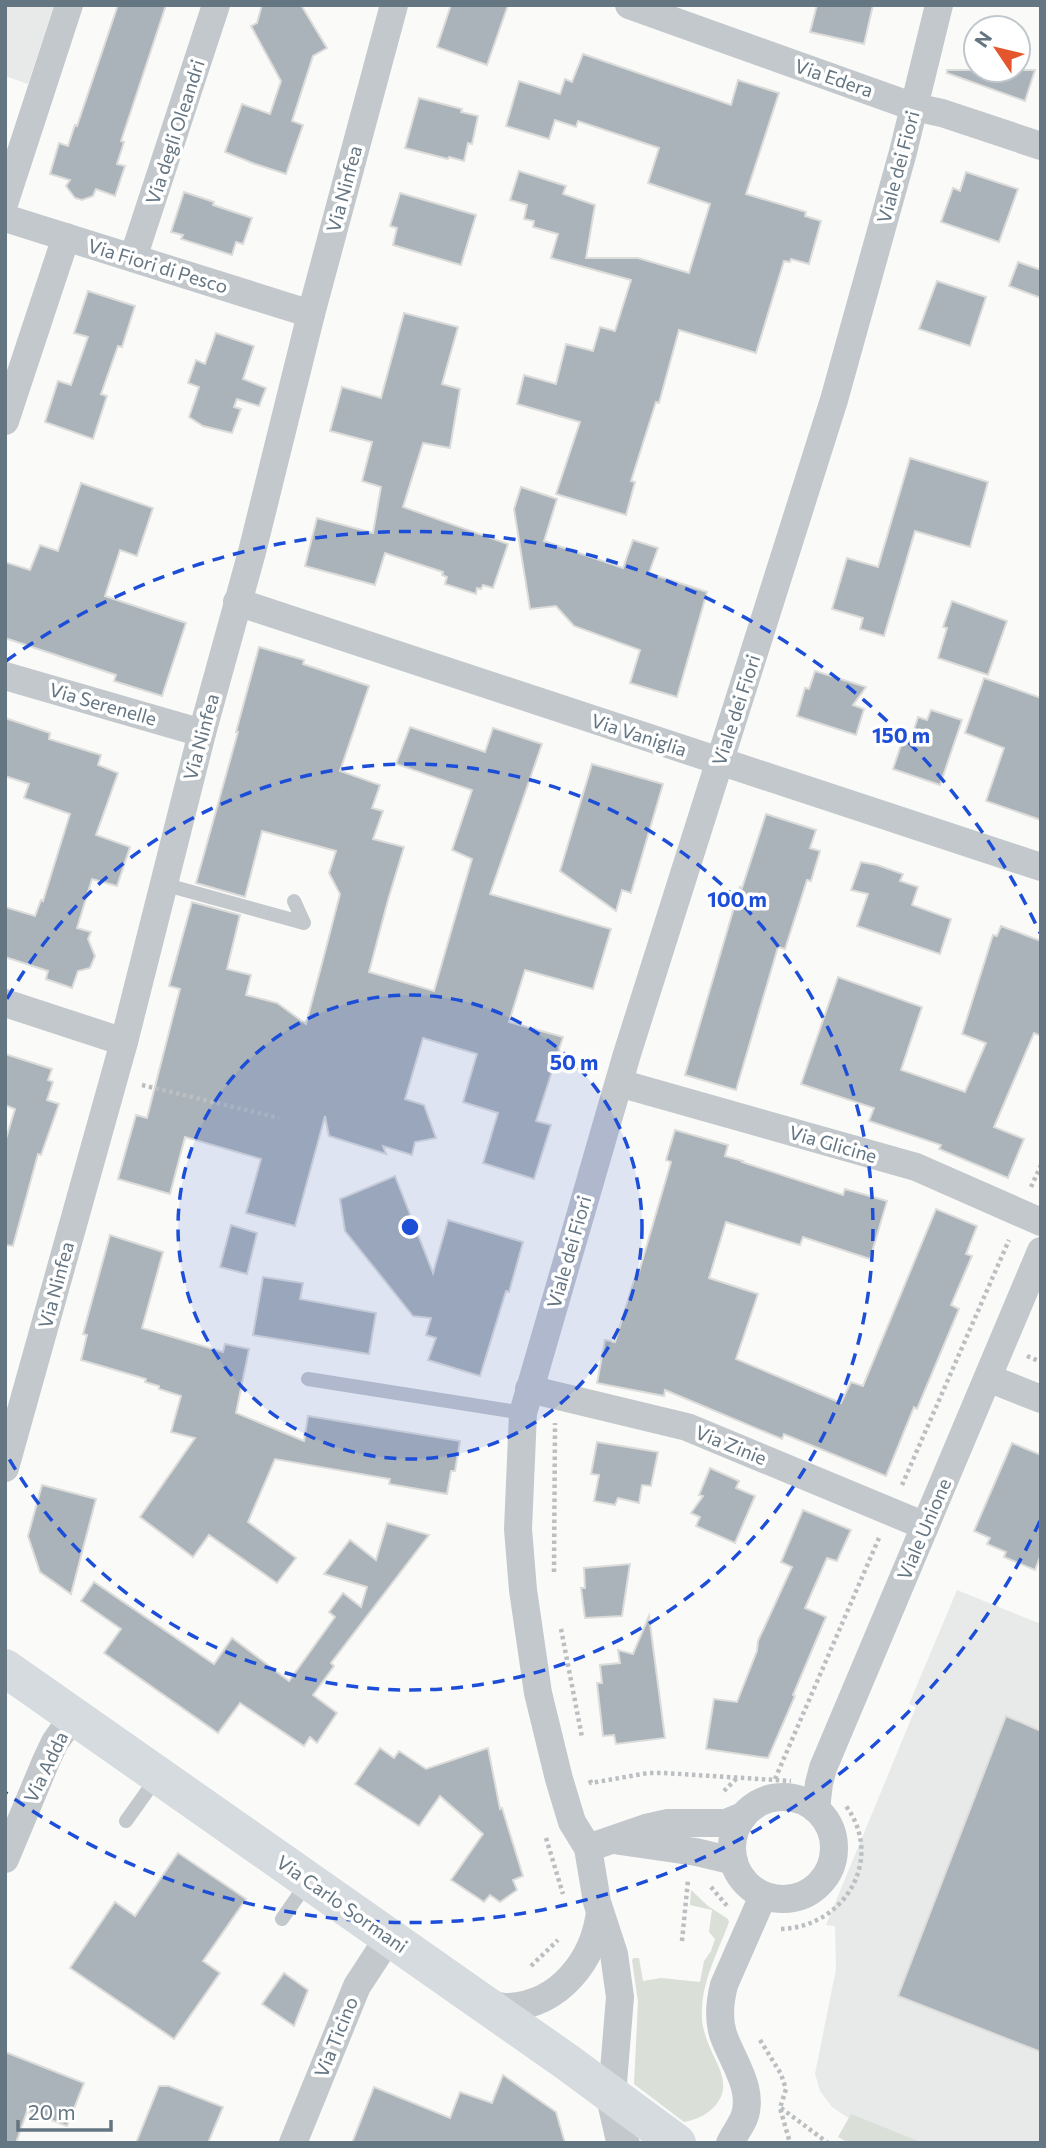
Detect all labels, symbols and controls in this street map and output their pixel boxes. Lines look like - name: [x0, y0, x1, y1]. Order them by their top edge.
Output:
- north arrow: [962, 14, 1032, 84]
- text: N: [969, 27, 996, 51]
- street label: Via Edera: [792, 53, 876, 102]
- street label: Via degli Oleandri: [140, 57, 209, 207]
- street label: Viale dei Fiori: [871, 108, 924, 226]
- street label: Via Ninfea: [321, 143, 366, 235]
- street label: Via Fiori di Pesco: [85, 233, 231, 298]
- street label: Viale dei Fiori: [707, 651, 764, 768]
- street label: Via Serenelle: [47, 677, 159, 730]
- street label: Via Ninfea: [178, 691, 223, 783]
- street label: Via Vaniglia: [588, 708, 690, 761]
- text: 150 m: [872, 722, 930, 747]
- text: 100 m: [707, 886, 767, 911]
- text: 50 m: [550, 1049, 598, 1074]
- street label: Via Glicine: [787, 1120, 880, 1167]
- street label: Viale dei Fiori: [542, 1193, 595, 1311]
- centre of rings: [398, 1215, 422, 1239]
- street label: Via Ninfea: [33, 1239, 78, 1331]
- street label: Via Zinie: [692, 1420, 770, 1469]
- street label: Viale Unione: [892, 1474, 955, 1583]
- street label: Via Adda: [19, 1728, 73, 1806]
- street label: Via Carlo Sormani: [273, 1850, 412, 1957]
- street label: Via Ticino: [309, 1993, 362, 2081]
- scale bar: [18, 2088, 110, 2132]
- text: 20 m: [28, 2099, 76, 2124]

